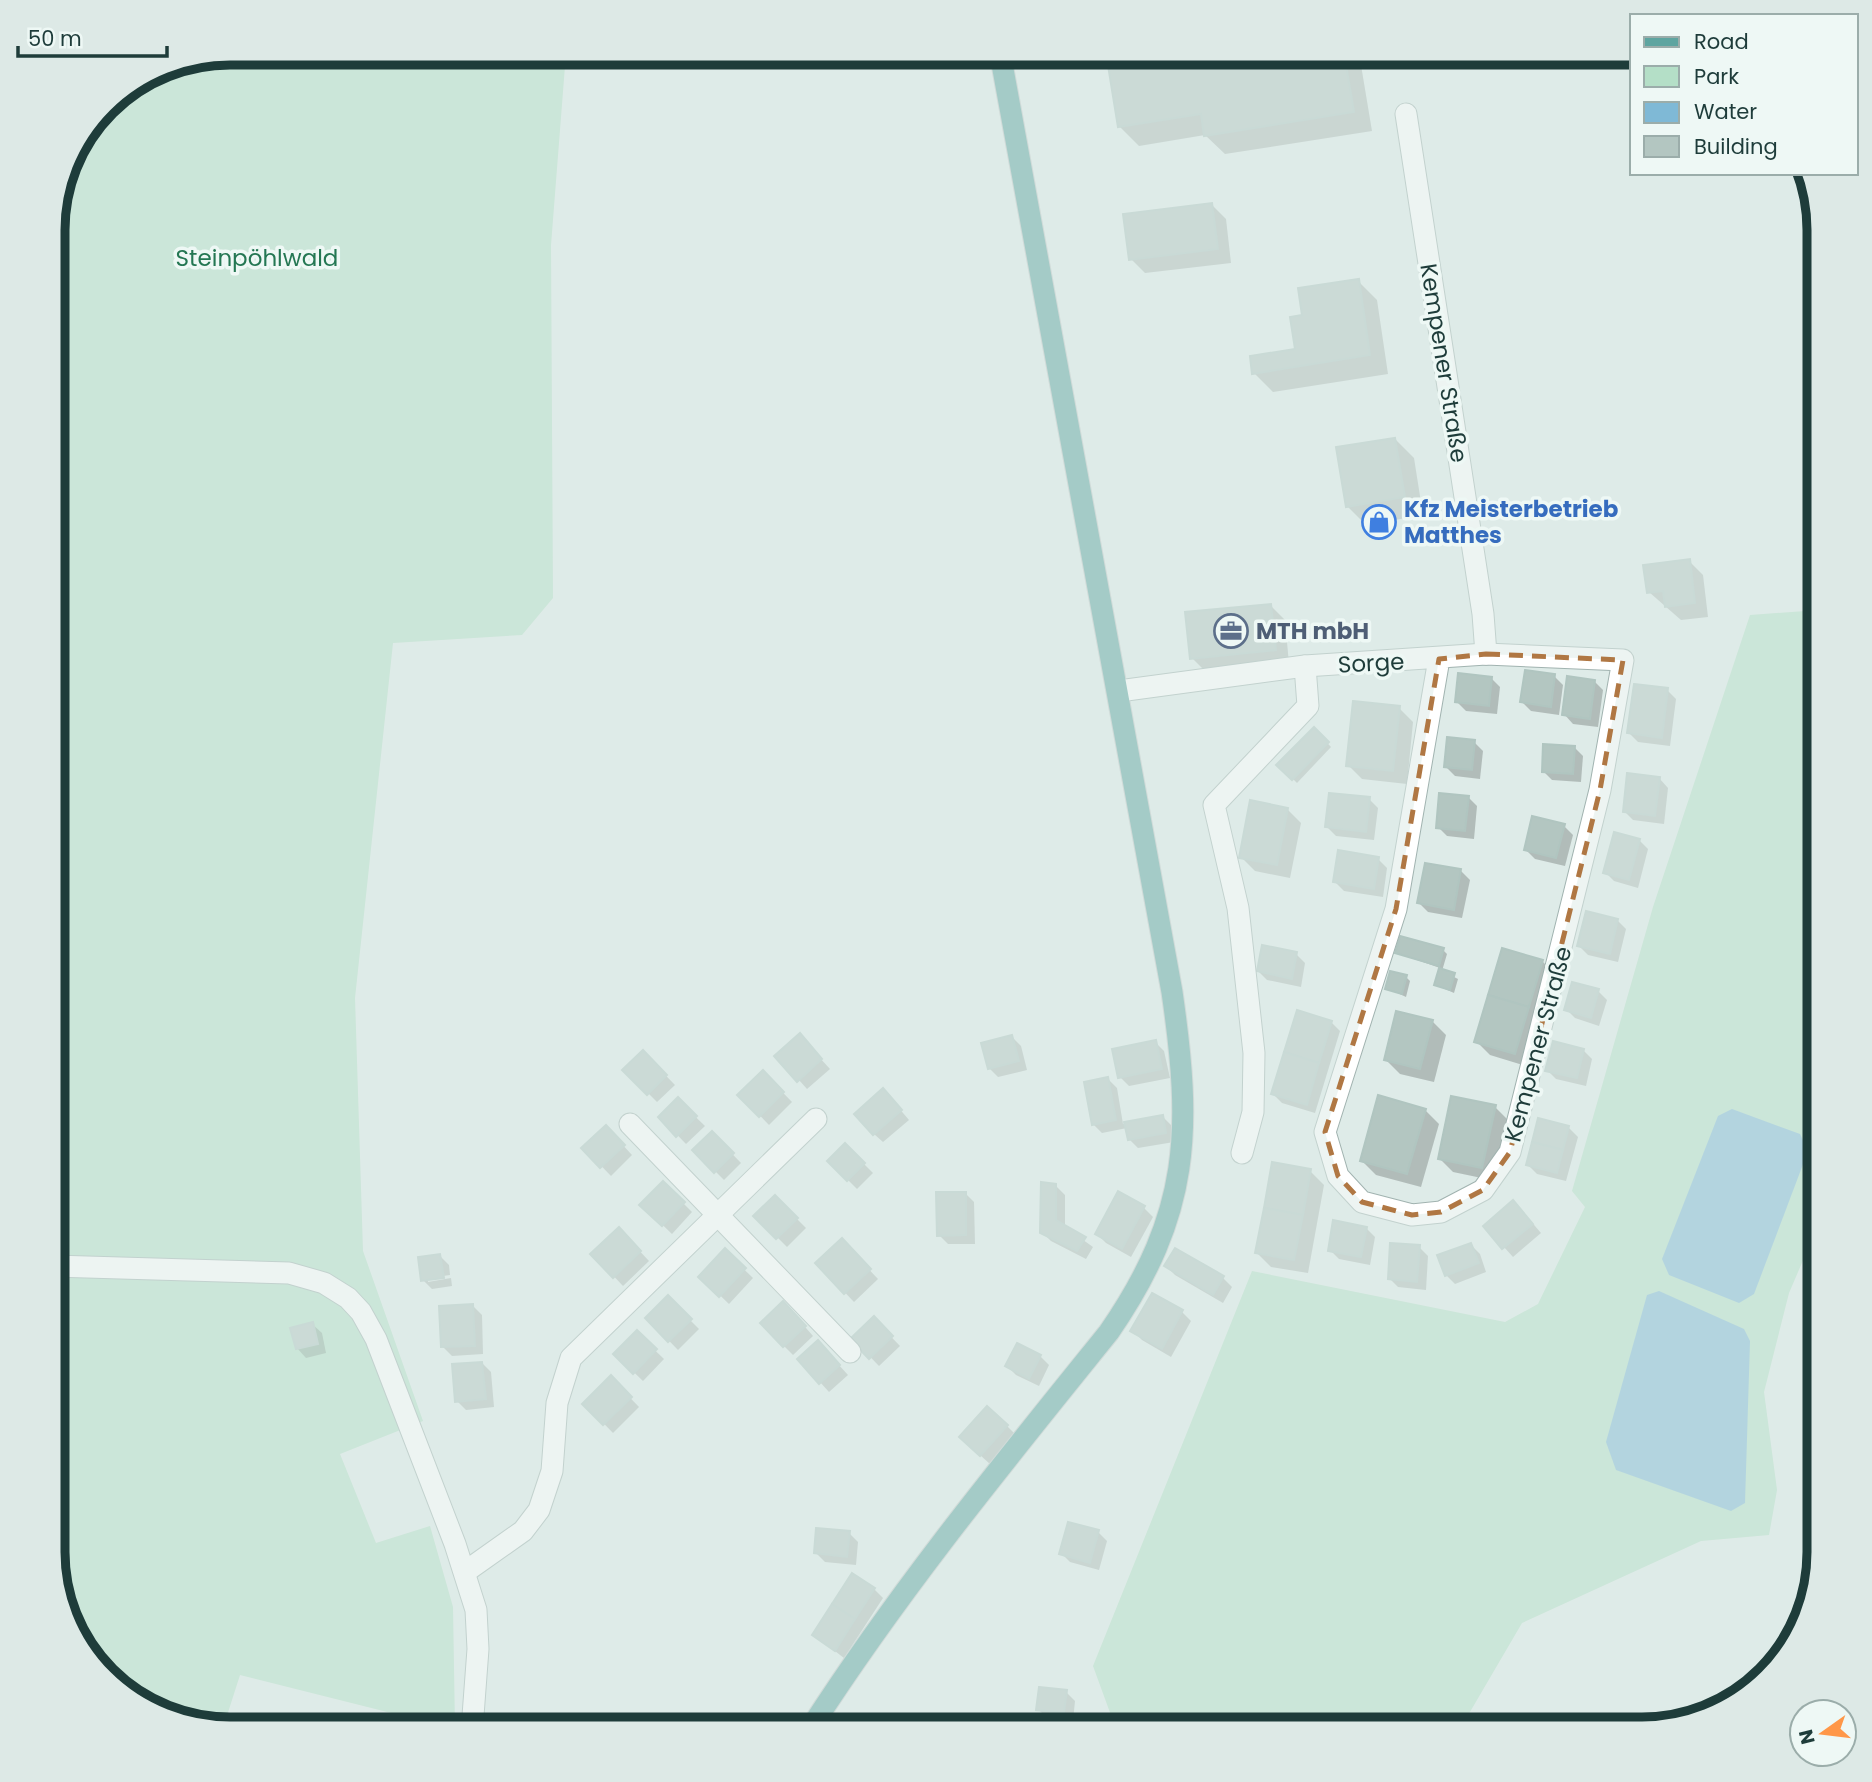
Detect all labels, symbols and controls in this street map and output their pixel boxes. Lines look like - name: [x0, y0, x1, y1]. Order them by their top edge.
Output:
- scale bar: [18, 14, 166, 58]
- legend: [1630, 14, 1858, 175]
- text: 50 m: [28, 24, 82, 53]
- text: Road: [1694, 27, 1749, 56]
- text: Park: [1694, 62, 1739, 91]
- text: Water: [1694, 97, 1757, 126]
- text: Building: [1694, 132, 1778, 161]
- park label: Steinpöhlwald: [176, 242, 338, 274]
- street label: Kempener Straße: [1412, 261, 1476, 465]
- place label: Kfz Meisterbetrieb Matthes: [1404, 493, 1618, 551]
- shop icon: Kfz Meisterbetrieb Matthes: [1360, 503, 1398, 541]
- office icon: MTH mbH: [1212, 612, 1250, 650]
- place label: MTH mbH: [1256, 615, 1369, 647]
- street label: Sorge: [1337, 645, 1405, 681]
- street label: Kempener Straße: [1497, 943, 1579, 1145]
- north arrow: [1788, 1698, 1858, 1768]
- text: N: [1792, 1727, 1822, 1747]

